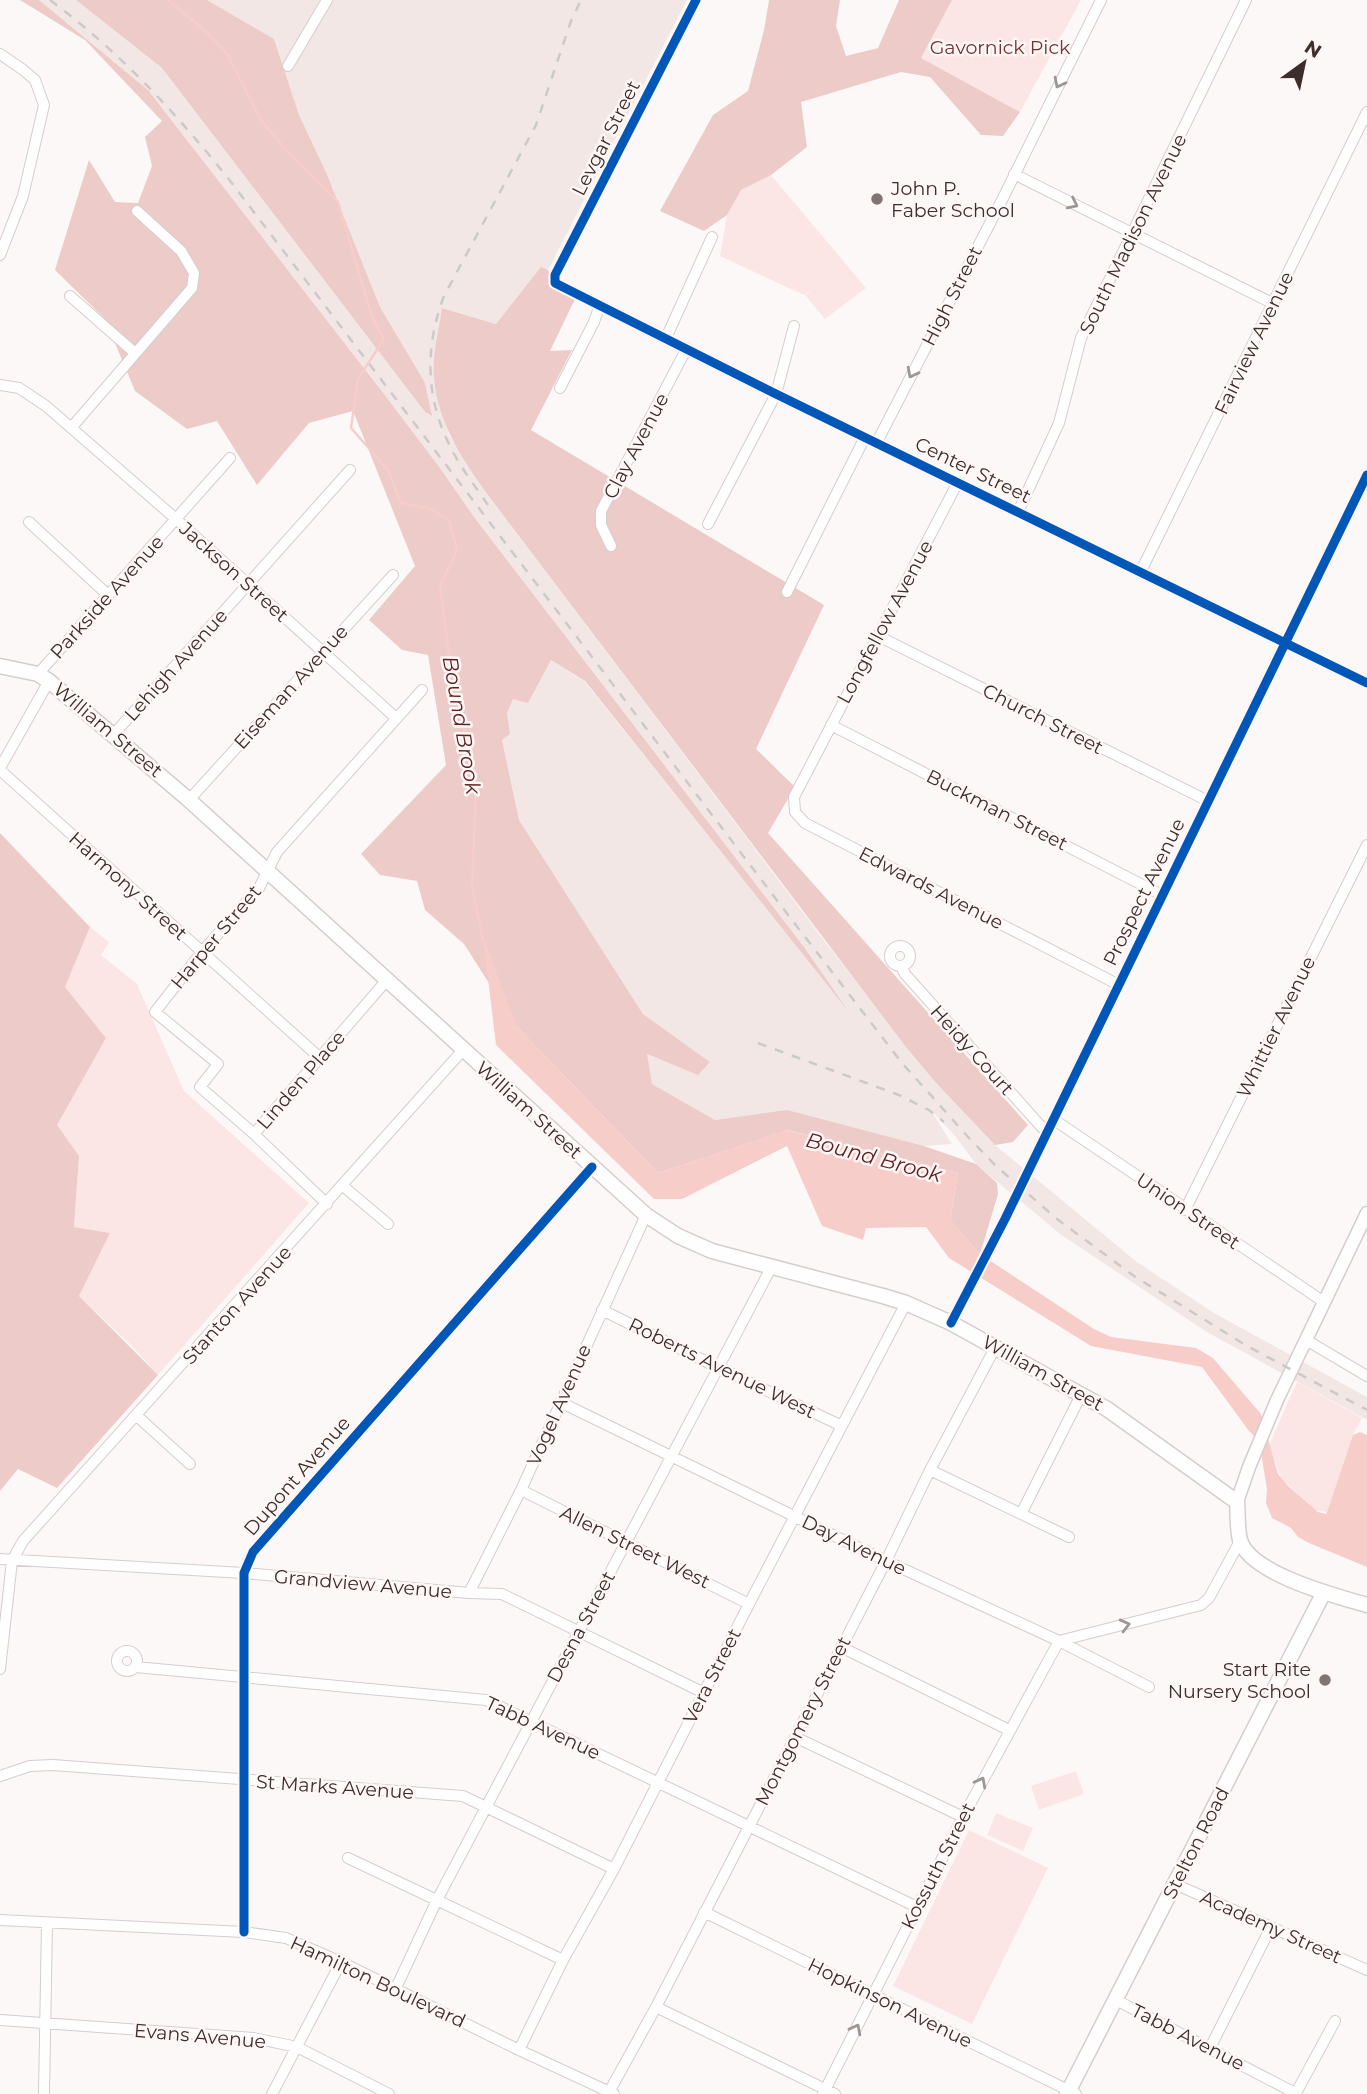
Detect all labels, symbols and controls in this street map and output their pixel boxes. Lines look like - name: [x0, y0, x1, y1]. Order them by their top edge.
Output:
- north arrow: [1269, 28, 1339, 98]
- text: N: [1300, 35, 1326, 63]
- park label: Gavornick Pick: [930, 36, 1071, 59]
- street label: Levgar Street: [567, 76, 645, 200]
- one-way arrow: [1054, 76, 1068, 88]
- street label: South Madison Avenue: [1074, 130, 1192, 338]
- place label: John P. Faber School: [890, 177, 1015, 222]
- marker: John P. Faber School: [869, 191, 885, 207]
- one-way arrow: [1066, 195, 1078, 209]
- street label: High Street: [917, 242, 987, 350]
- street label: Fairview Avenue: [1209, 268, 1299, 418]
- one-way arrow: [907, 366, 921, 378]
- street label: Clay Avenue: [599, 389, 673, 503]
- street label: Center Street: [911, 432, 1035, 508]
- street label: Jackson Street: [174, 516, 293, 627]
- street label: Parkside Avenue: [45, 530, 169, 664]
- street label: Longfellow Avenue: [832, 536, 938, 708]
- street label: Lehigh Avenue: [120, 604, 232, 726]
- street label: Eiseman Avenue: [229, 620, 353, 754]
- water label: Bound Brook: [438, 654, 487, 798]
- street label: William Street: [49, 678, 167, 782]
- street label: Church Street: [979, 679, 1107, 759]
- street label: Buckman Street: [923, 764, 1072, 856]
- street label: Prospect Avenue: [1098, 814, 1190, 970]
- street label: Harmony Street: [64, 827, 192, 945]
- street label: Edwards Avenue: [855, 842, 1007, 934]
- street label: Harper Street: [166, 880, 266, 994]
- street label: Whittier Avenue: [1232, 952, 1320, 1102]
- street label: Heidy Court: [925, 1000, 1019, 1100]
- street label: Linden Place: [252, 1026, 350, 1134]
- street label: William Street: [471, 1056, 587, 1164]
- water label: Bound Brook: [803, 1127, 946, 1188]
- street label: Union Street: [1132, 1168, 1244, 1254]
- street label: Stanton Avenue: [178, 1241, 296, 1369]
- street label: Roberts Avenue West: [625, 1313, 819, 1423]
- street label: William Street: [978, 1330, 1108, 1416]
- street label: Vogel Avenue: [522, 1341, 596, 1469]
- street label: Dupont Avenue: [239, 1412, 355, 1540]
- street label: Allen Street West: [556, 1501, 714, 1593]
- street label: Day Avenue: [798, 1510, 910, 1580]
- street label: Grandview Avenue: [273, 1565, 453, 1603]
- street label: Desna Street: [542, 1567, 620, 1687]
- one-way arrow: [1119, 1619, 1131, 1633]
- street label: Vera Street: [678, 1624, 746, 1728]
- street label: Montgomery Street: [750, 1632, 856, 1810]
- place label: Start Rite Nursery School: [1168, 1658, 1311, 1703]
- marker: Start Rite Nursery School: [1317, 1672, 1333, 1688]
- street label: Tabb Avenue: [482, 1691, 604, 1765]
- street label: St Marks Avenue: [255, 1770, 415, 1804]
- one-way arrow: [973, 1777, 987, 1789]
- street label: Stelton Road: [1158, 1783, 1234, 1903]
- street label: Kossuth Street: [896, 1798, 980, 1933]
- street label: Academy Street: [1197, 1886, 1346, 1969]
- street label: Hamilton Boulevard: [287, 1931, 469, 2033]
- street label: Hopkinson Avenue: [804, 1953, 976, 2053]
- street label: Tabb Avenue: [1128, 1999, 1248, 2075]
- street label: Evans Avenue: [133, 2019, 267, 2053]
- one-way arrow: [848, 2023, 862, 2036]

